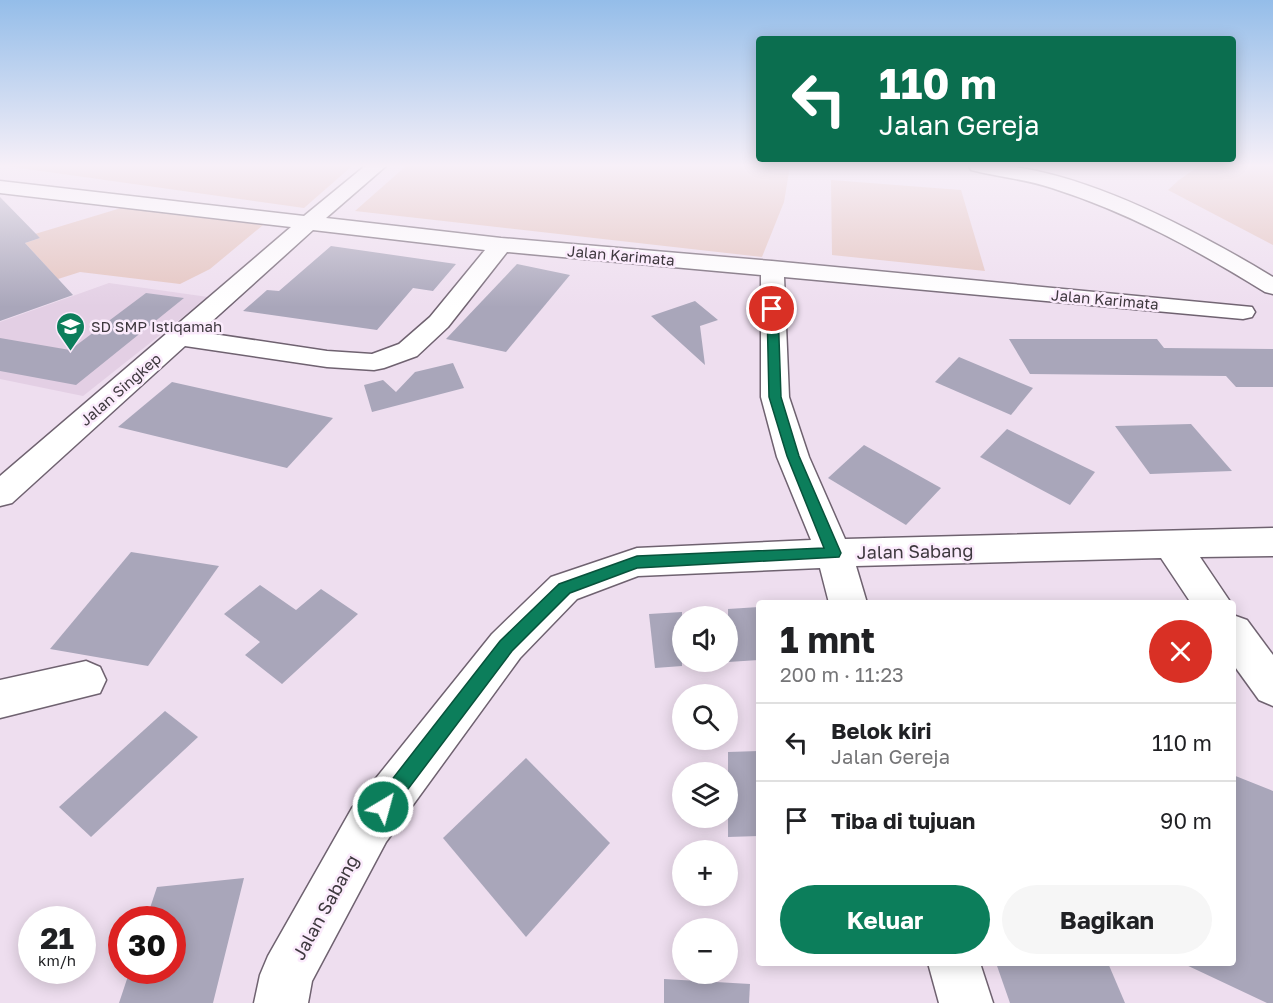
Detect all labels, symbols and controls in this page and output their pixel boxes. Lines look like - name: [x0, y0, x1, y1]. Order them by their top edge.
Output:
- text: 110 m: [879, 58, 997, 108]
- icon: left: [780, 60, 858, 138]
- text: Jalan Gereja: [879, 109, 1040, 141]
- street label: Jalan Karimata: [567, 241, 675, 269]
- pin: [746, 283, 797, 334]
- street label: Jalan Karimata: [1051, 285, 1159, 313]
- icon: arrive: [755, 292, 788, 325]
- school or university icon: SD SMP Istiqamah: [54, 310, 86, 352]
- place label: SD SMP Istiqamah: [91, 317, 222, 335]
- street label: Jalan Singkep: [76, 349, 164, 429]
- street label: Jalan Sabang: [856, 539, 974, 563]
- map controls: [672, 606, 738, 984]
- button: sound: [672, 606, 738, 672]
- text: 1 mnt: [780, 618, 875, 661]
- button: close: [1149, 620, 1212, 683]
- text: 200 m · 11:23: [780, 662, 904, 686]
- button: search: [672, 684, 738, 750]
- text: Belok kiri: [831, 717, 932, 744]
- icon: left: [780, 726, 813, 759]
- text: 110 m: [1152, 729, 1212, 756]
- text: Jalan Gereja: [831, 744, 950, 768]
- button: layers: [672, 762, 738, 828]
- position arrow: [351, 775, 415, 839]
- icon: arrive: [780, 804, 813, 837]
- text: Tiba di tujuan: [831, 807, 975, 834]
- text: 90 m: [1160, 807, 1212, 834]
- button: +: [672, 840, 738, 906]
- street label: Jalan Sabang: [287, 851, 363, 963]
- button: Keluar: [780, 885, 990, 954]
- button: Bagikan: [1002, 885, 1212, 954]
- speed limit sign: 30: [108, 906, 186, 984]
- button: −: [672, 918, 738, 984]
- text: 21: [40, 920, 74, 956]
- text: km/h: [38, 951, 76, 969]

